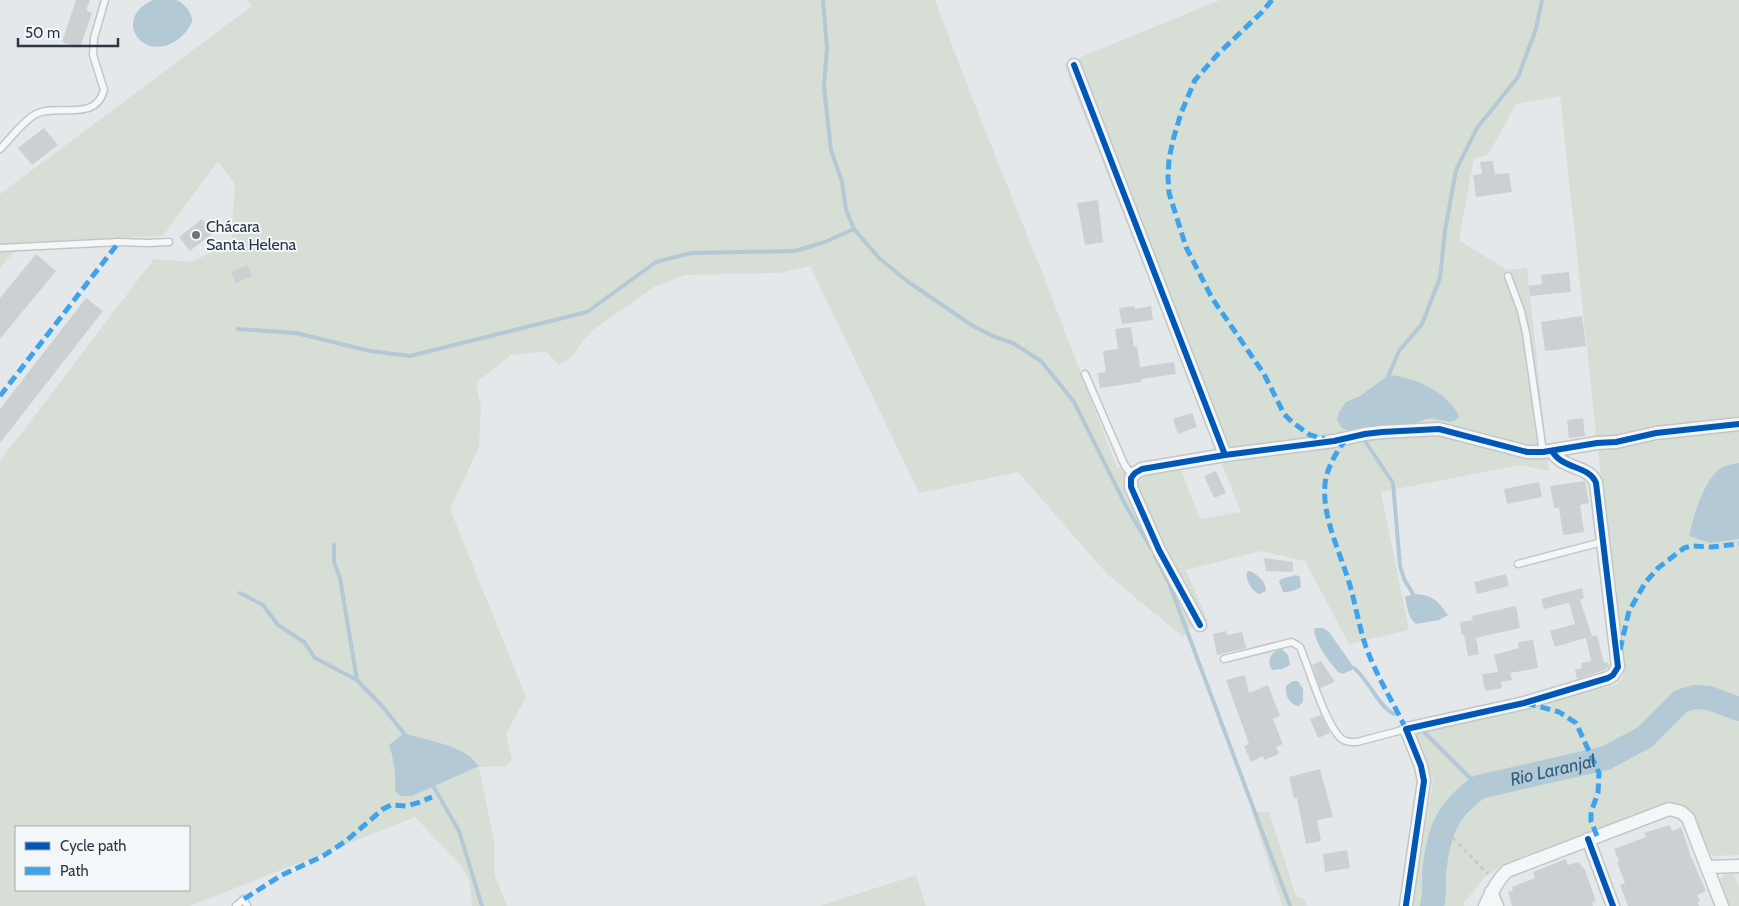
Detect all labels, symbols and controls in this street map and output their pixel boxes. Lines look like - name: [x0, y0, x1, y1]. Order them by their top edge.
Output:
- scale bar: [18, 15, 118, 47]
- text: 50 m: [25, 24, 60, 42]
- place label: Chácara Santa Helena: [206, 217, 297, 254]
- marker: Chácara Santa Helena: [190, 229, 202, 241]
- water label: Rio Laranjal: [1508, 750, 1599, 791]
- legend: [15, 826, 190, 891]
- text: Cycle path: [60, 837, 126, 855]
- text: Path: [60, 862, 89, 880]

